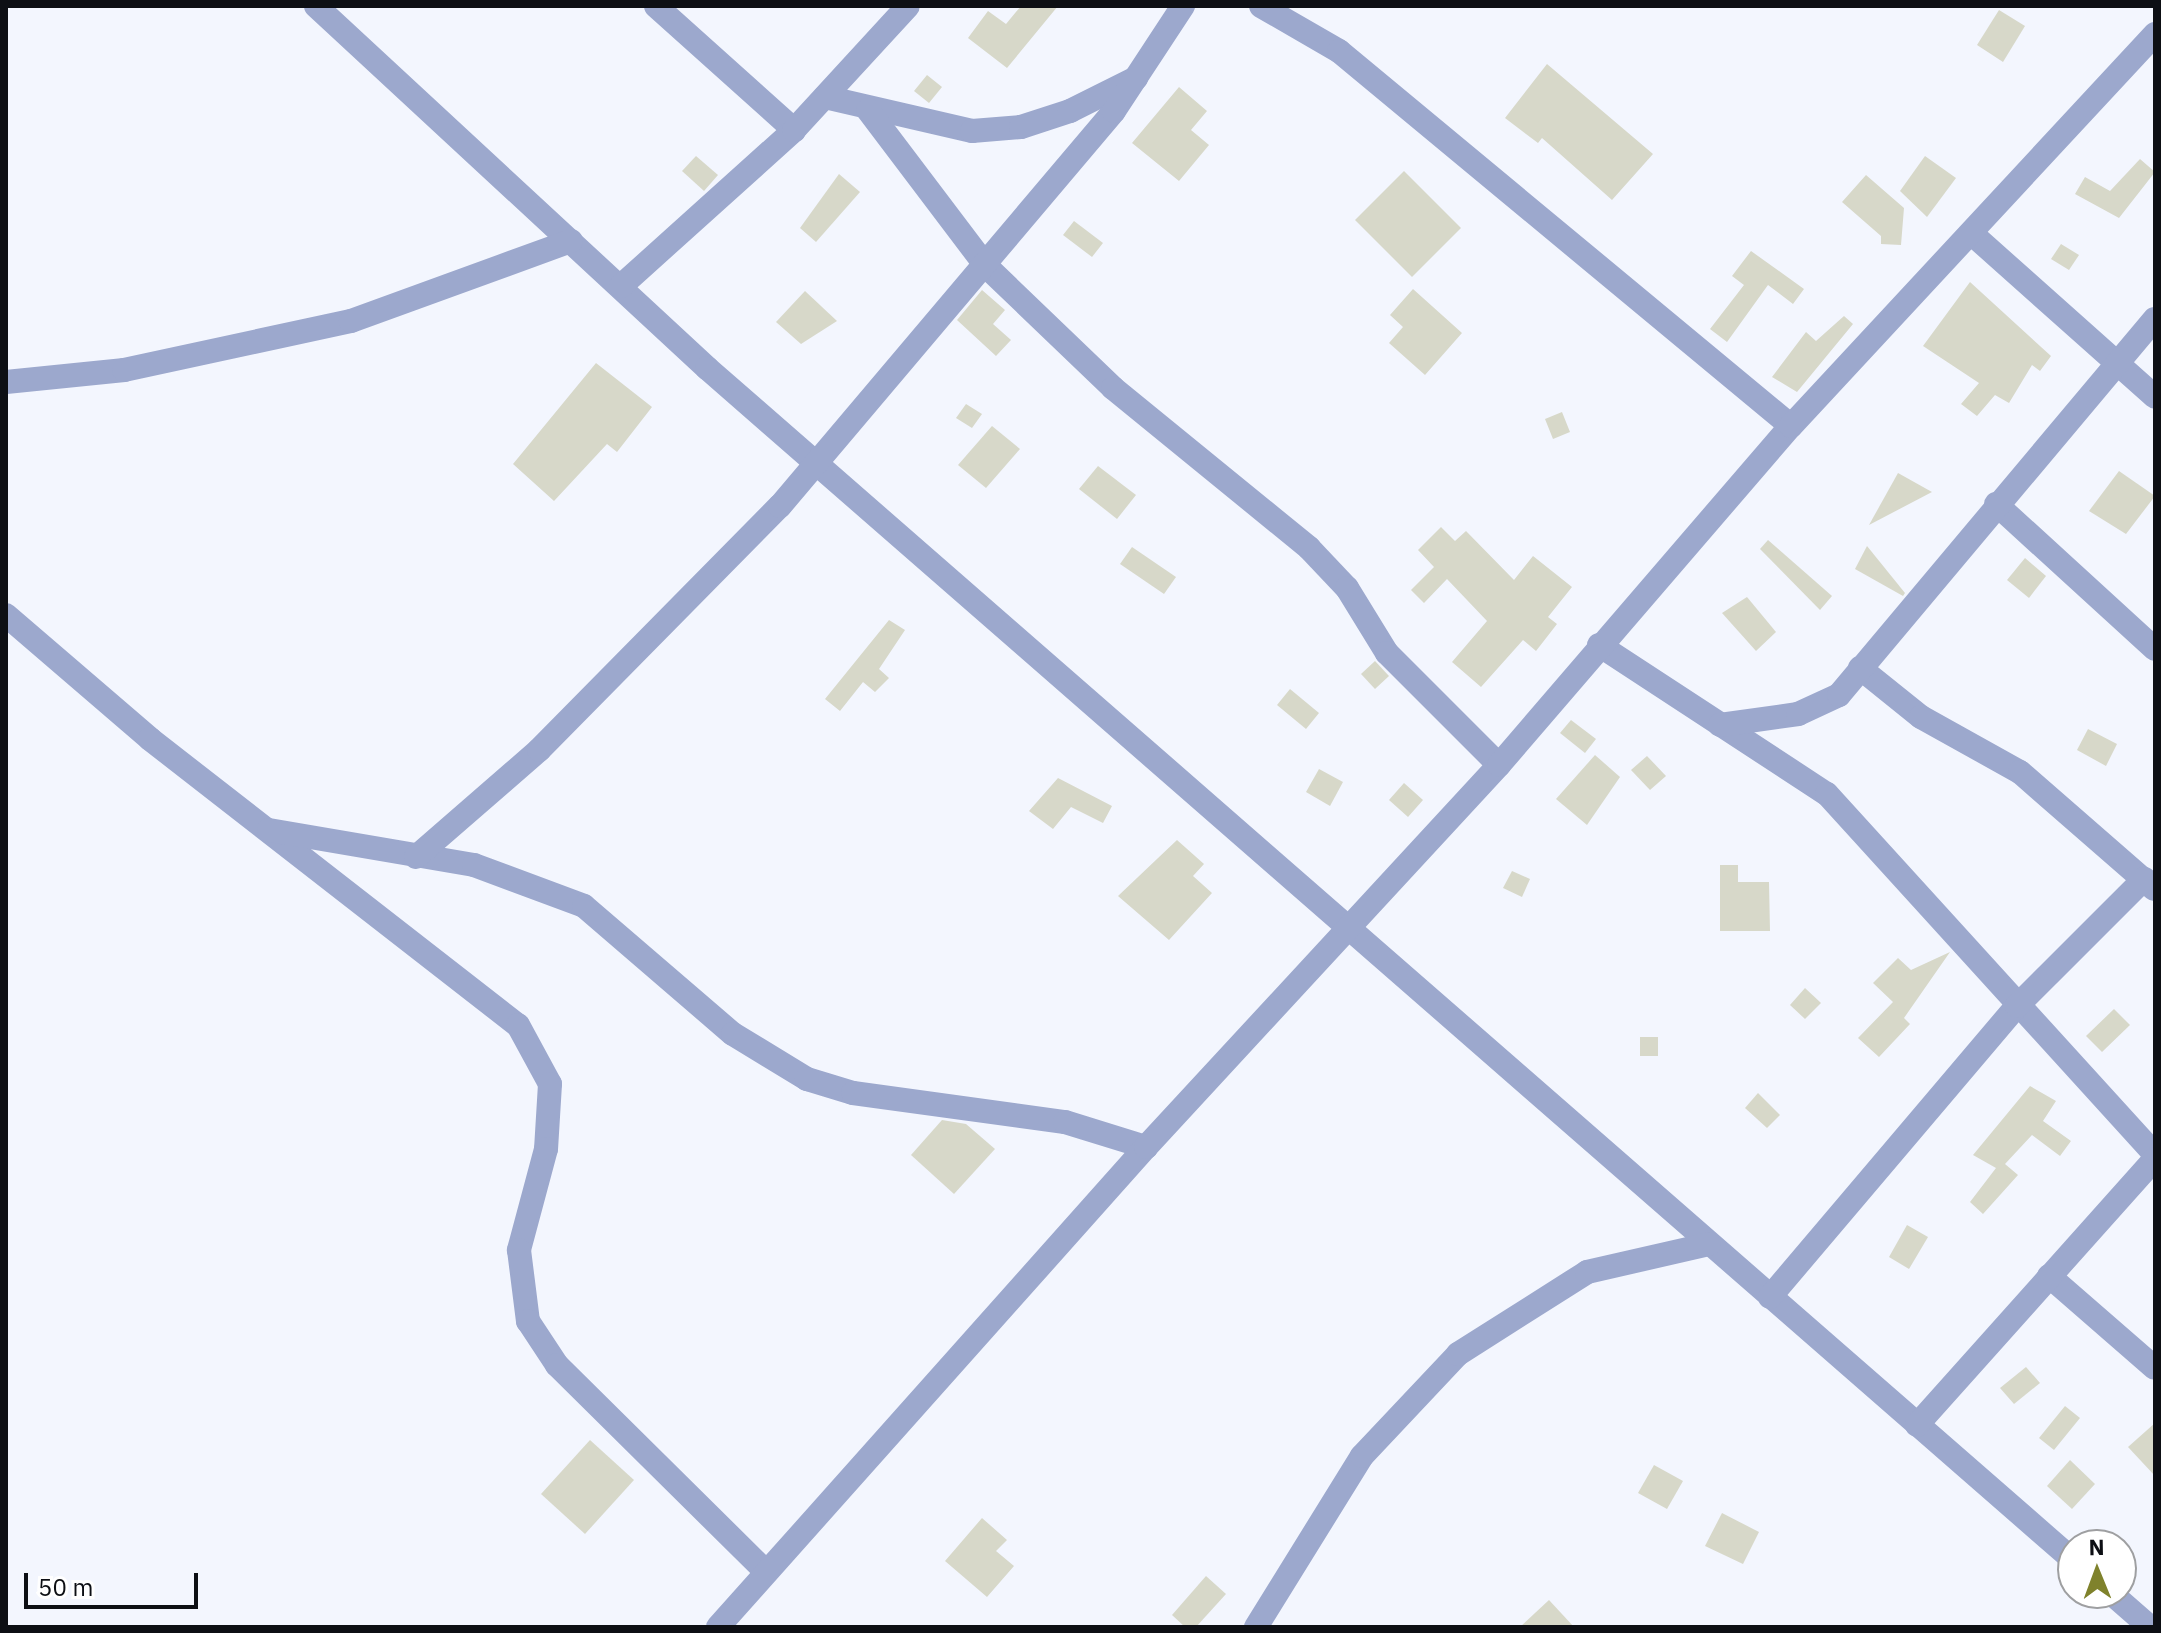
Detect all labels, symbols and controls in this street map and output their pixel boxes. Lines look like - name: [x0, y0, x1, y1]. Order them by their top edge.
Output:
- north arrow: [2057, 1529, 2137, 1609]
- text: N: [2088, 1532, 2105, 1561]
- scale bar: [28, 1557, 202, 1607]
- text: 50 m: [38, 1571, 93, 1603]

